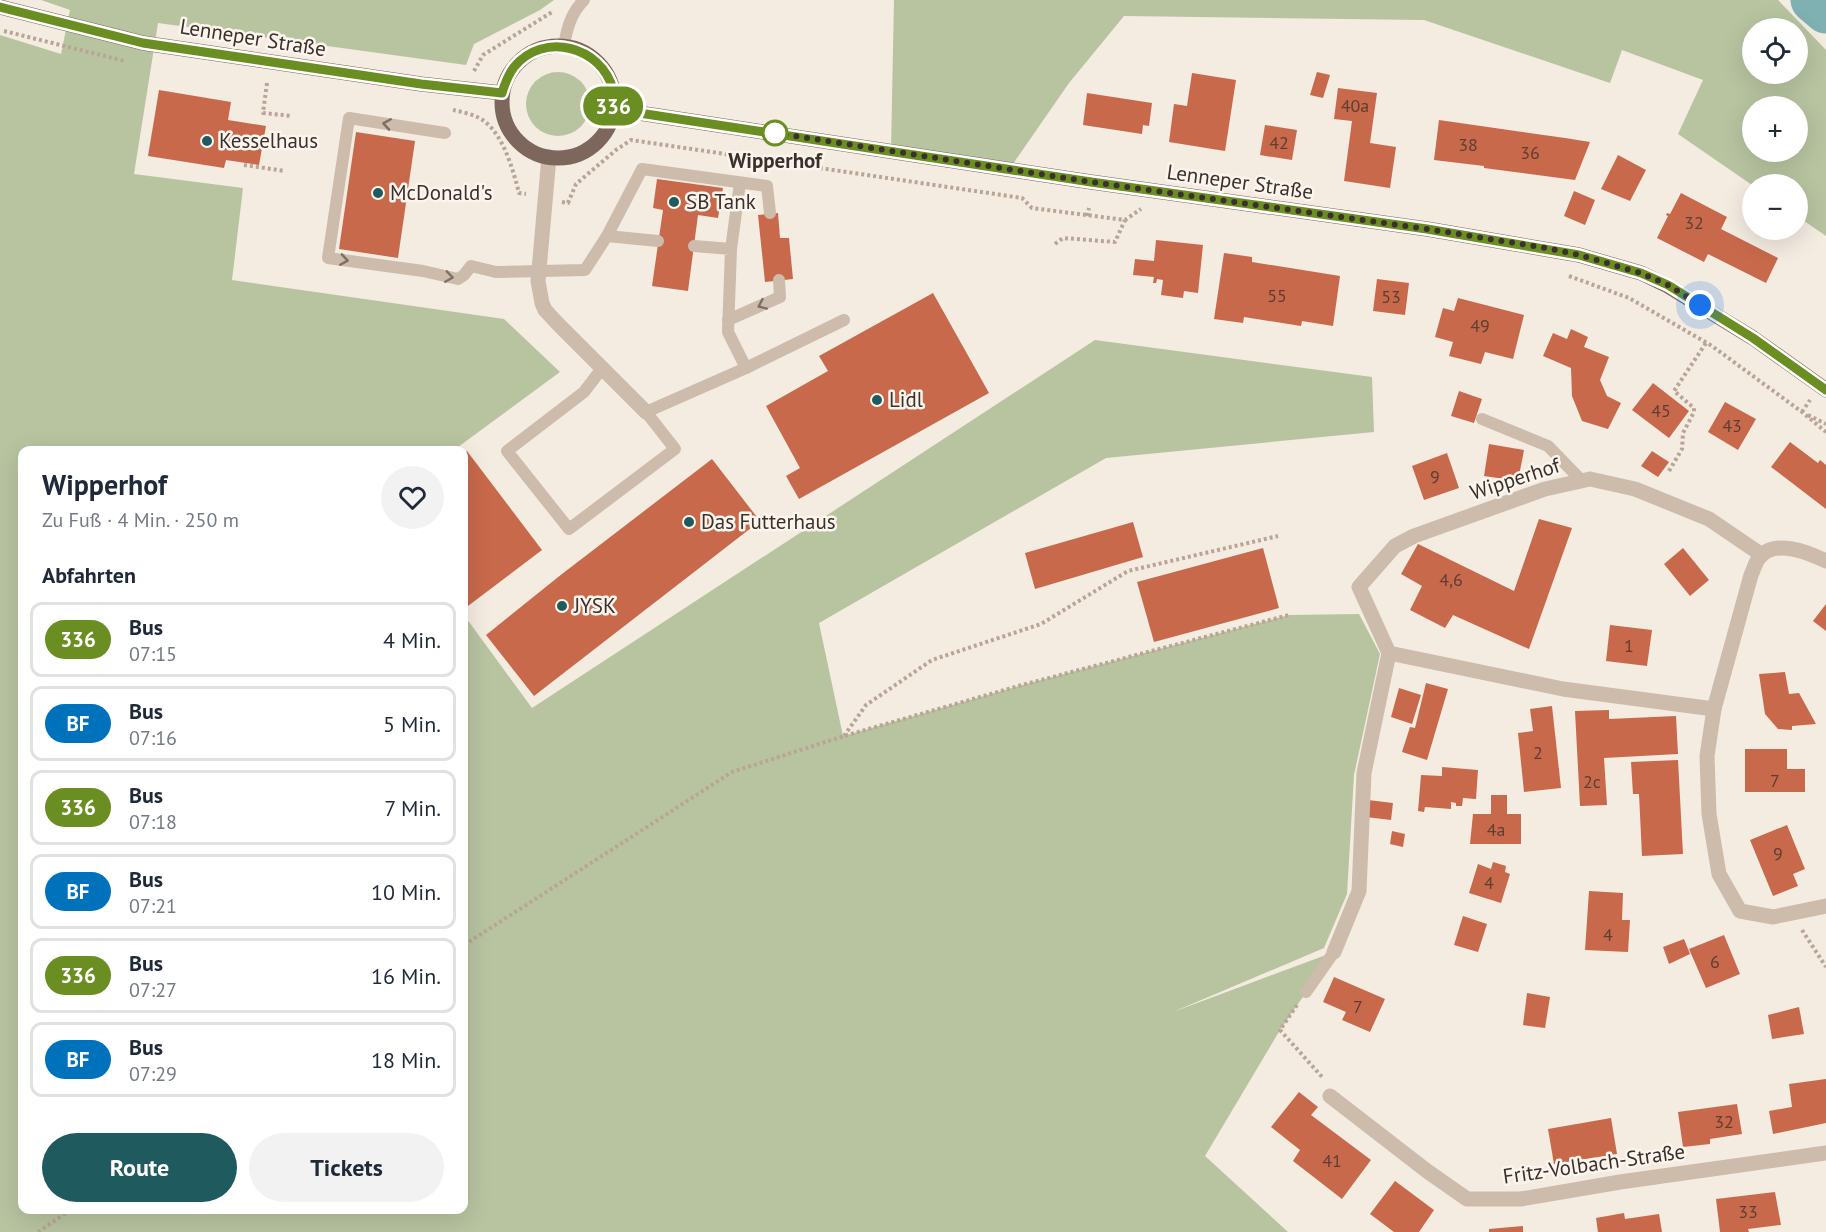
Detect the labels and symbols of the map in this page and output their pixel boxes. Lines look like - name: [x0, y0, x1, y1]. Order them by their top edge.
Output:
- street label: Lenneper Straße: [178, 13, 328, 62]
- line badge: 336: [578, 86, 648, 126]
- house number: 40a: [1341, 94, 1369, 117]
- one-way arrow: [382, 119, 392, 131]
- marker: Wipperhof: [762, 120, 788, 146]
- place label: Kesselhaus: [219, 127, 318, 154]
- house number: 42: [1269, 131, 1289, 154]
- house number: 38: [1458, 133, 1478, 156]
- marker: Kesselhaus: [200, 134, 214, 148]
- house number: 36: [1520, 141, 1540, 164]
- place label: Wipperhof: [728, 147, 823, 174]
- street label: Lenneper Straße: [1165, 158, 1315, 205]
- place label: McDonald's: [390, 179, 493, 206]
- marker: McDonald's: [371, 186, 385, 200]
- place label: SB Tank: [686, 188, 756, 215]
- marker: SB Tank: [667, 195, 681, 209]
- house number: 32: [1684, 211, 1704, 234]
- one-way arrow: [339, 253, 348, 265]
- one-way arrow: [444, 270, 454, 282]
- house number: 55: [1267, 284, 1287, 307]
- house number: 53: [1381, 285, 1401, 308]
- your location: [1685, 290, 1715, 320]
- one-way arrow: [757, 298, 768, 310]
- house number: 49: [1470, 314, 1490, 337]
- place label: Lidl: [889, 386, 923, 413]
- marker: Lidl: [870, 393, 884, 407]
- house number: 45: [1651, 399, 1671, 422]
- house number: 43: [1722, 414, 1742, 437]
- street label: Wipperhof: [1467, 451, 1564, 506]
- house number: 9: [1430, 465, 1440, 488]
- place label: Das Futterhaus: [701, 508, 836, 535]
- marker: Das Futterhaus: [682, 515, 696, 529]
- house number: 4,6: [1439, 568, 1463, 591]
- place label: JYSK: [573, 592, 616, 619]
- marker: JYSK: [555, 599, 569, 613]
- house number: 1: [1624, 634, 1634, 657]
- house number: 2: [1533, 741, 1543, 764]
- house number: 7: [1770, 769, 1780, 792]
- house number: 2c: [1583, 770, 1601, 793]
- house number: 4a: [1487, 818, 1505, 841]
- house number: 9: [1773, 842, 1783, 865]
- house number: 4: [1484, 871, 1494, 894]
- house number: 4: [1603, 923, 1613, 946]
- house number: 6: [1710, 950, 1720, 973]
- house number: 7: [1353, 995, 1363, 1018]
- house number: 32: [1714, 1110, 1734, 1133]
- street label: Fritz-Volbach-Straße: [1501, 1137, 1687, 1190]
- house number: 41: [1322, 1149, 1342, 1172]
- house number: 33: [1738, 1200, 1758, 1223]

